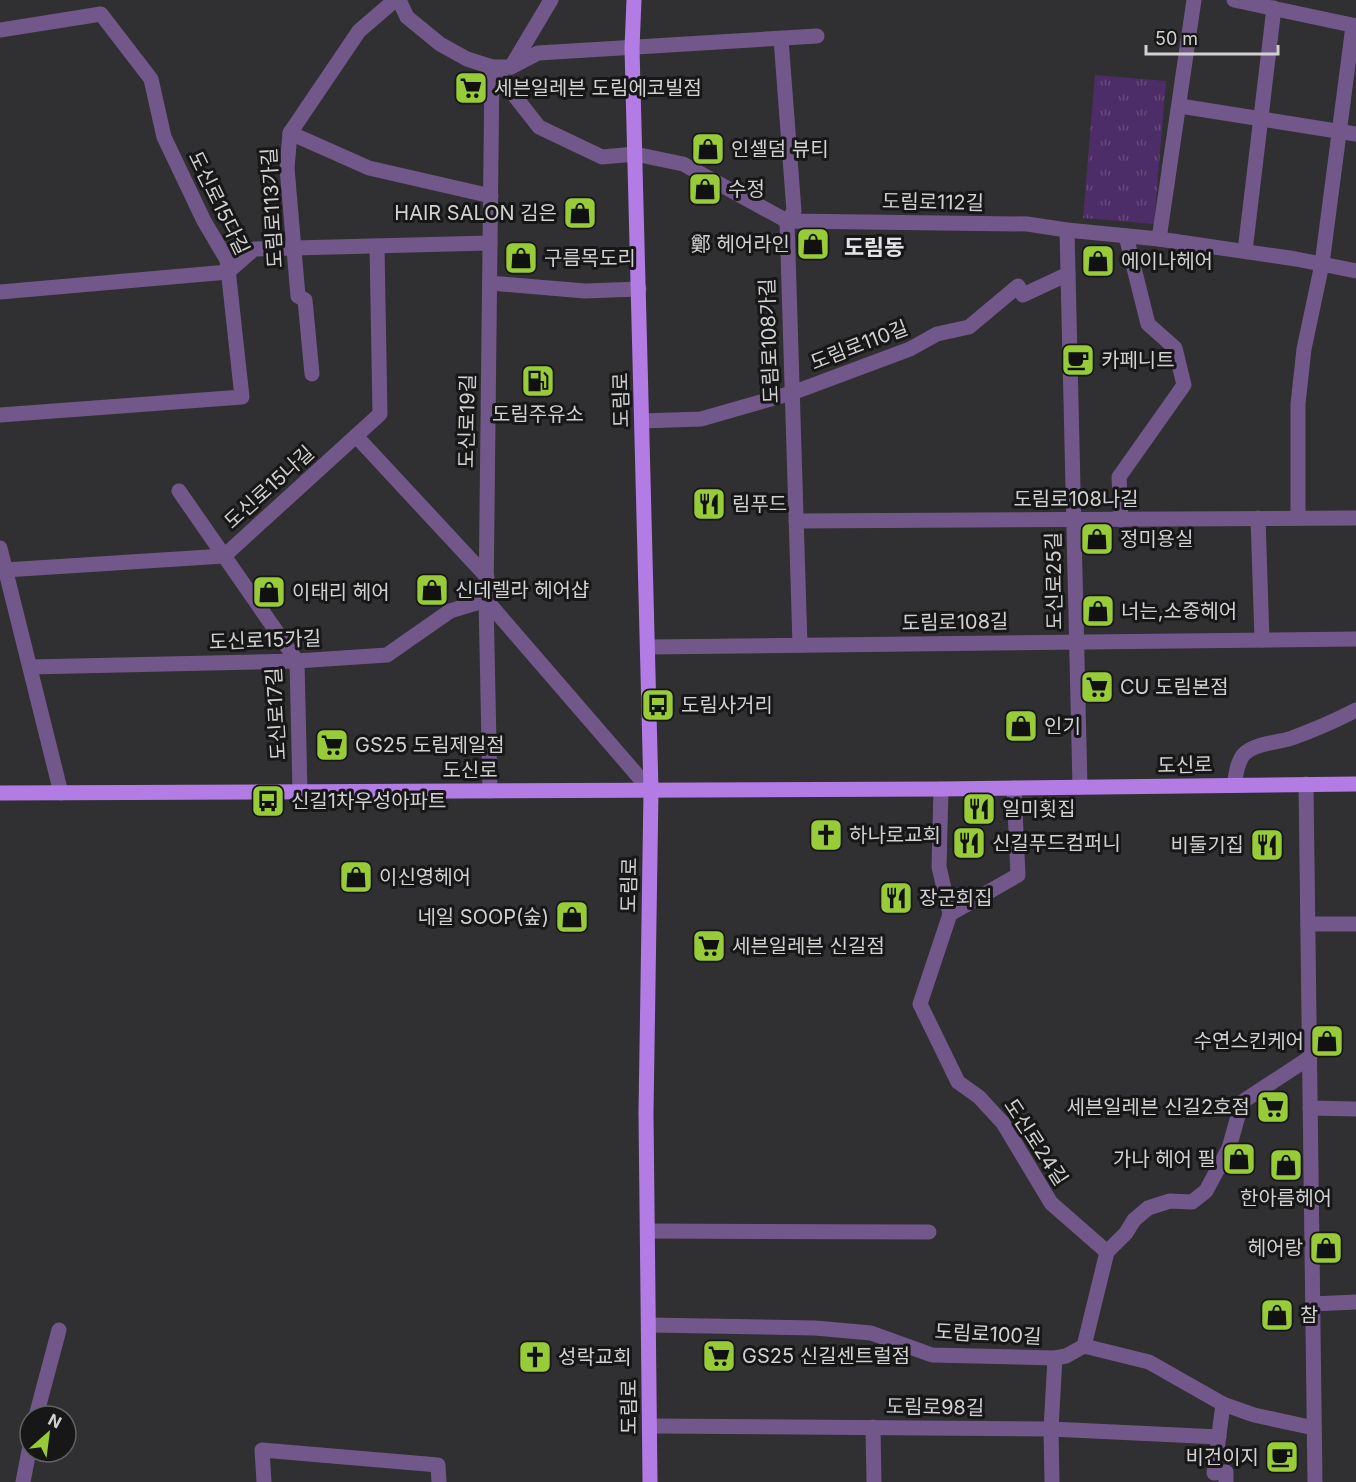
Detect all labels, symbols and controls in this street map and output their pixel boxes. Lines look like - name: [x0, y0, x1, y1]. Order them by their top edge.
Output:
- scale bar: [1146, 18, 1278, 56]
- text: 50 m: [1155, 28, 1198, 49]
- supermarket icon: 세븐일레븐 도림에코빌점: [453, 70, 489, 106]
- place label: 세븐일레븐 도림에코빌점: [494, 76, 702, 100]
- shop icon: 인셀덤 뷰티: [690, 131, 726, 167]
- place label: 인셀덤 뷰티: [731, 137, 829, 161]
- street label: 도신로15다길: [184, 147, 254, 259]
- street label: 도림로113가길: [257, 147, 287, 269]
- shop icon: 수정: [687, 171, 723, 207]
- place label: 수정: [728, 177, 765, 201]
- street label: 도림로112길: [882, 189, 984, 215]
- shop icon: HAIR SALON 김은: [562, 195, 598, 231]
- place label: HAIR SALON 김은: [394, 201, 557, 225]
- shop icon: 鄭 헤어라인: [795, 226, 831, 262]
- place label: 鄭 헤어라인: [691, 232, 790, 256]
- district label: 도림동: [844, 234, 904, 260]
- shop icon: 구름목도리: [503, 240, 539, 276]
- shop icon: 에이나헤어: [1080, 243, 1116, 279]
- place label: 구름목도리: [544, 246, 636, 270]
- place label: 에이나헤어: [1121, 249, 1213, 273]
- street label: 도림로108가길: [755, 278, 783, 404]
- street label: 도림로110길: [807, 315, 911, 375]
- cafe icon: 카페니트: [1060, 342, 1096, 378]
- place label: 카페니트: [1101, 348, 1175, 372]
- fuel station icon: 도림주유소: [520, 363, 556, 399]
- street label: 도림로: [609, 372, 633, 428]
- street label: 도신로19길: [454, 374, 480, 468]
- place label: 도림주유소: [492, 402, 584, 426]
- street label: 도신로15나길: [219, 441, 319, 533]
- restaurant icon: 림푸드: [691, 486, 727, 522]
- street label: 도림로108나길: [1013, 487, 1139, 511]
- place label: 림푸드: [732, 492, 787, 516]
- shop icon: 정미용실: [1079, 521, 1115, 557]
- place label: 정미용실: [1120, 527, 1194, 551]
- street label: 도신로25길: [1041, 532, 1067, 630]
- shop icon: 신데렐라 헤어샵: [414, 572, 450, 608]
- shop icon: 이태리 헤어: [251, 574, 287, 610]
- place label: 신데렐라 헤어샵: [455, 578, 589, 602]
- place label: 이태리 헤어: [292, 580, 390, 604]
- shop icon: 너는,소중헤어: [1080, 593, 1116, 629]
- place label: 너는,소중헤어: [1121, 599, 1237, 623]
- street label: 도림로108길: [901, 609, 1009, 635]
- street label: 도신로15가길: [208, 626, 322, 654]
- street label: 도신로17길: [262, 667, 290, 761]
- supermarket icon: CU 도림본점: [1079, 669, 1115, 705]
- place label: CU 도림본점: [1120, 675, 1229, 699]
- bus stop icon: 도림사거리: [640, 687, 676, 723]
- place label: 도림사거리: [681, 693, 773, 717]
- shop icon: 인기: [1003, 708, 1039, 744]
- place label: 인기: [1044, 714, 1081, 738]
- supermarket icon: GS25 도림제일점: [314, 727, 350, 763]
- place label: GS25 도림제일점: [355, 733, 505, 757]
- street label: 도신로: [1157, 753, 1213, 777]
- street label: 도신로: [442, 758, 498, 782]
- bus stop icon: 신길1차우성아파트: [250, 783, 286, 819]
- place label: 신길1차우성아파트: [291, 789, 446, 813]
- restaurant icon: 일미횟집: [961, 791, 997, 827]
- place label: 일미횟집: [1002, 797, 1076, 821]
- church icon: 하나로교회: [808, 817, 844, 853]
- place label: 하나로교회: [849, 823, 941, 847]
- restaurant icon: 신길푸드컴퍼니: [951, 825, 987, 861]
- restaurant icon: 비둘기집: [1249, 827, 1285, 863]
- place label: 신길푸드컴퍼니: [992, 831, 1121, 855]
- place label: 비둘기집: [1170, 833, 1244, 857]
- street label: 도림로: [617, 857, 641, 913]
- shop icon: 이신영헤어: [338, 859, 374, 895]
- place label: 이신영헤어: [379, 865, 471, 889]
- restaurant icon: 장군회집: [878, 880, 914, 916]
- place label: 장군회집: [919, 886, 993, 910]
- shop icon: 네일 SOOP(숲): [554, 899, 590, 935]
- place label: 네일 SOOP(숲): [417, 905, 549, 929]
- supermarket icon: 세븐일레븐 신길점: [691, 928, 727, 964]
- place label: 세븐일레븐 신길점: [732, 934, 885, 958]
- shop icon: 수연스킨케어: [1309, 1023, 1345, 1059]
- place label: 수연스킨케어: [1194, 1029, 1304, 1053]
- supermarket icon: 세븐일레븐 신길2호점: [1255, 1089, 1291, 1125]
- street label: 도신로24길: [999, 1094, 1073, 1190]
- place label: 세븐일레븐 신길2호점: [1067, 1095, 1250, 1119]
- shop icon: 가나 헤어 필: [1221, 1141, 1257, 1177]
- place label: 가나 헤어 필: [1113, 1147, 1216, 1171]
- shop icon: 한아름헤어: [1268, 1147, 1304, 1183]
- place label: 한아름헤어: [1240, 1186, 1332, 1210]
- shop icon: 헤어랑: [1308, 1230, 1344, 1266]
- place label: 헤어랑: [1248, 1236, 1303, 1260]
- shop icon: 참: [1259, 1297, 1295, 1333]
- place label: 참: [1300, 1303, 1318, 1327]
- street label: 도림로100길: [934, 1319, 1042, 1349]
- supermarket icon: GS25 신길센트럴점: [701, 1338, 737, 1374]
- church icon: 성락교회: [517, 1339, 553, 1375]
- place label: GS25 신길센트럴점: [742, 1344, 910, 1368]
- place label: 성락교회: [558, 1345, 632, 1369]
- street label: 도림로: [617, 1379, 641, 1435]
- street label: 도림로98길: [886, 1394, 984, 1420]
- north arrow: [18, 1404, 78, 1464]
- text: N: [45, 1409, 65, 1432]
- cafe icon: 비건이지: [1264, 1439, 1300, 1475]
- place label: 비건이지: [1185, 1445, 1259, 1469]

